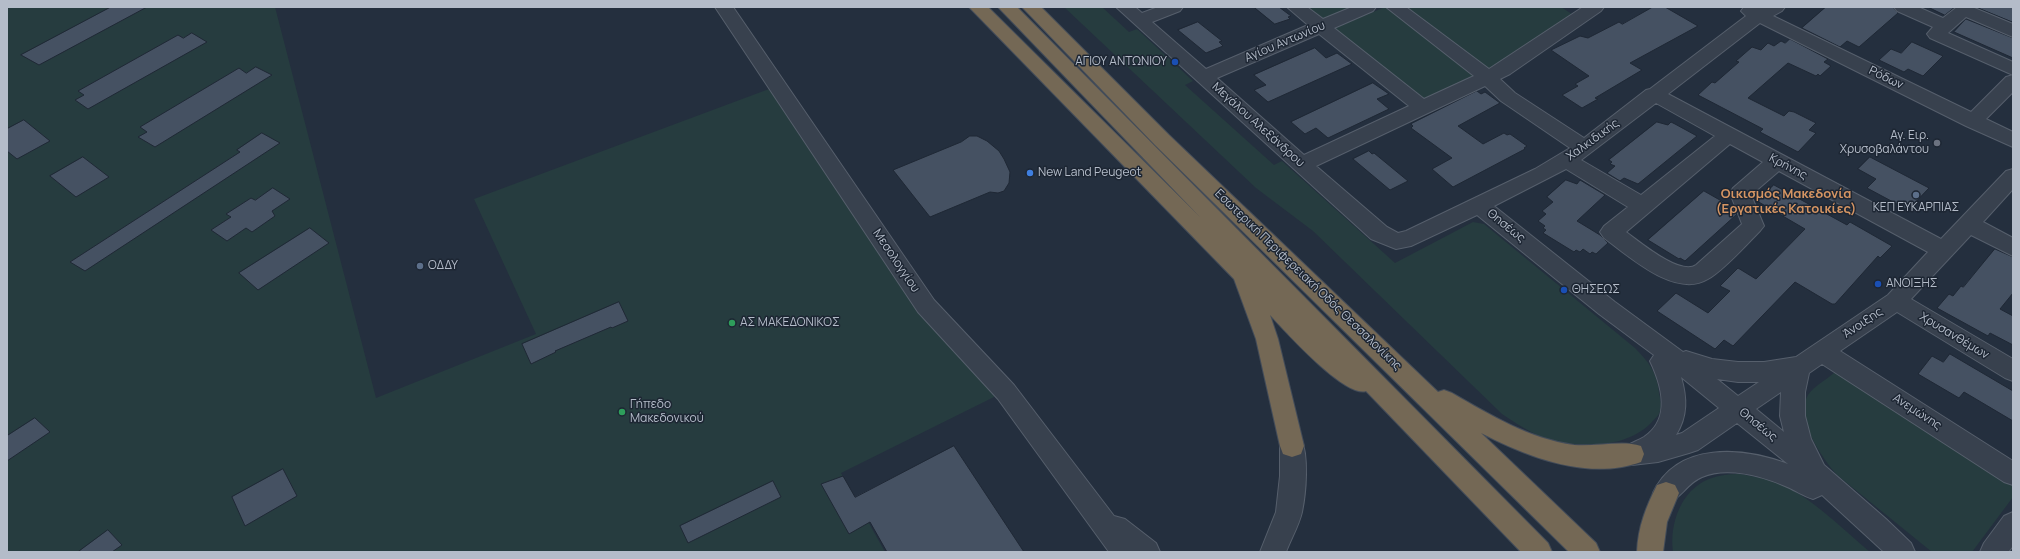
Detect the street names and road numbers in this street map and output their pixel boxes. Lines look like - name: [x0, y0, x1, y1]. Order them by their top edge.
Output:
- street label: Αγίου Αντωνίου: [1243, 19, 1327, 65]
- street label: Ρόδων: [1866, 64, 1906, 92]
- street label: Μεγάλου Αλεξάνδρου: [1209, 80, 1307, 170]
- street label: Χαλκιδικής: [1564, 116, 1622, 164]
- street label: Κρήνης: [1766, 151, 1810, 183]
- street label: Εσωτερική Περιφερειακή Οδός Θεσσαλονίκης: [1212, 187, 1404, 373]
- street label: Θησέως: [1484, 206, 1528, 246]
- street label: Μεσολογγίου: [870, 227, 922, 295]
- street label: Άνοιξης: [1840, 305, 1886, 341]
- street label: Χρυσανθέμων: [1917, 310, 1991, 362]
- street label: Ανεμώνης: [1890, 391, 1944, 433]
- street label: Θησέως: [1736, 405, 1780, 445]

